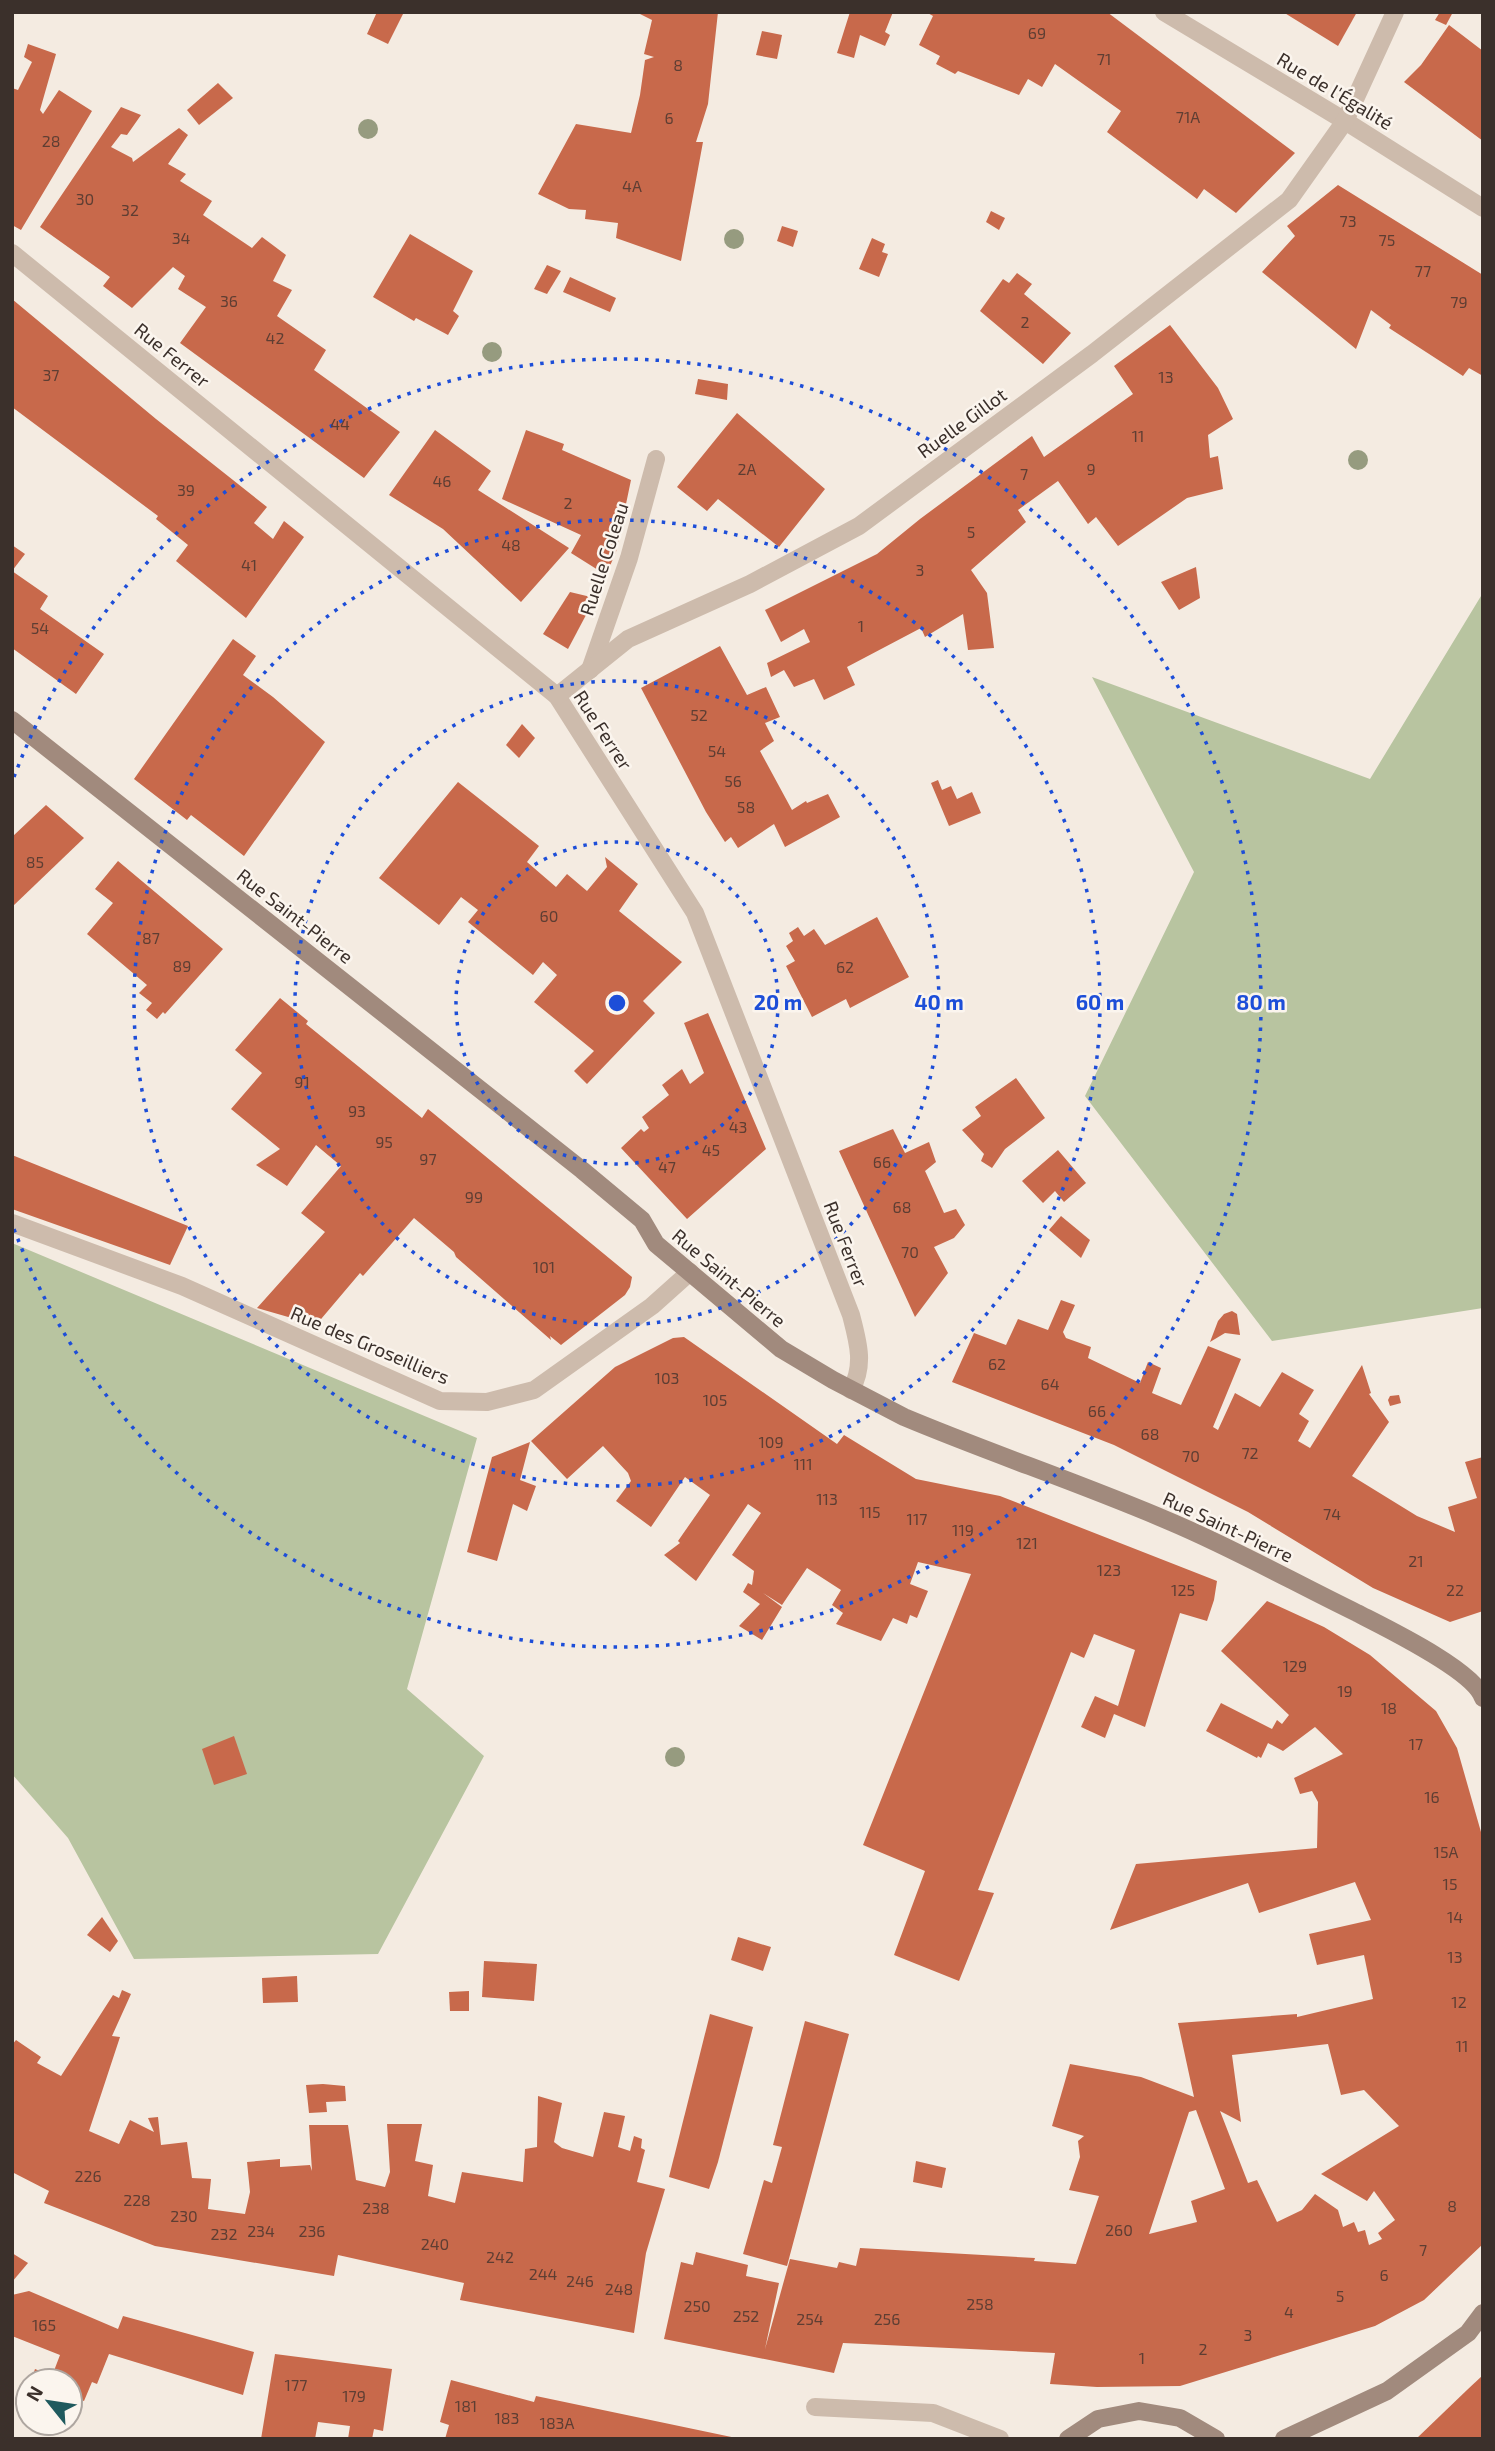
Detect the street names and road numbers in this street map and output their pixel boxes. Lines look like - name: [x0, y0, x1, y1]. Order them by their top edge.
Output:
- street label: Rue de l'Égalité: [1273, 47, 1397, 134]
- street label: Rue Ferrer: [130, 317, 215, 392]
- street label: Ruelle Gillot: [913, 383, 1011, 463]
- street label: Ruelle Coleau: [574, 500, 633, 618]
- street label: Rue Ferrer: [569, 686, 638, 774]
- street label: Rue Saint-Pierre: [233, 863, 358, 968]
- street label: Rue Ferrer: [820, 1198, 873, 1290]
- street label: Rue Saint-Pierre: [668, 1224, 791, 1332]
- street label: Rue des Groseilliers: [287, 1301, 453, 1388]
- street label: Rue Saint-Pierre: [1160, 1486, 1297, 1567]

